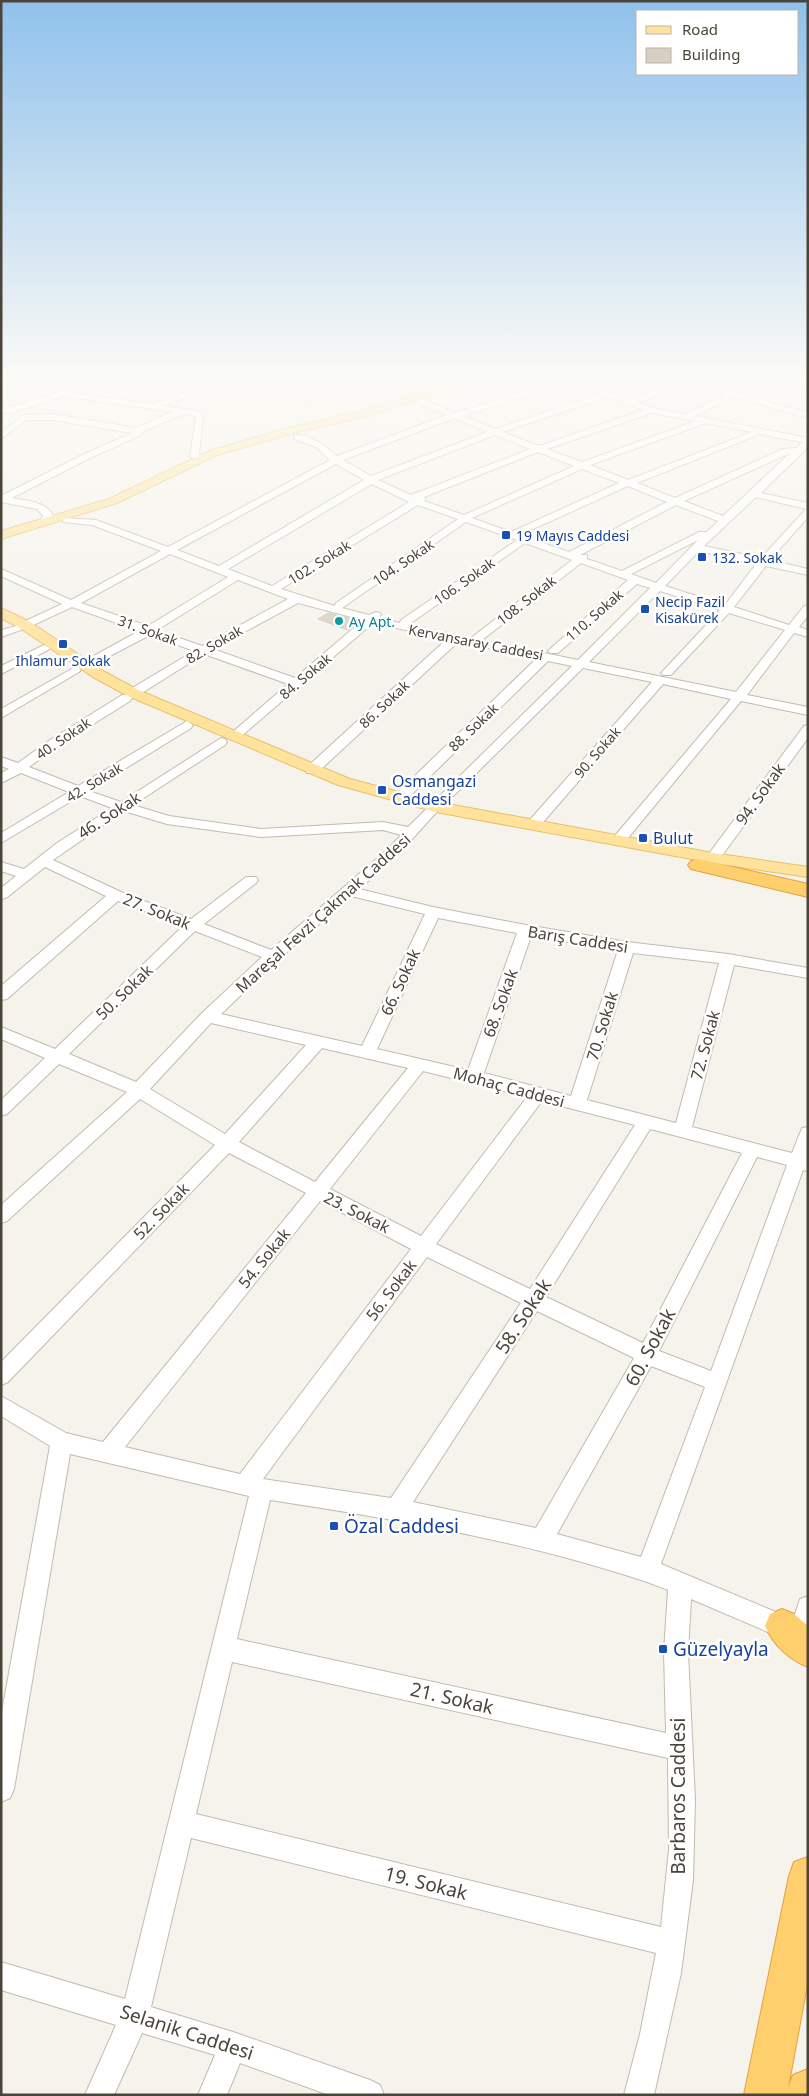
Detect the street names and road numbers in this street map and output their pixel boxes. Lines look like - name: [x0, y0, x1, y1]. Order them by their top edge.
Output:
- street label: 104. Sokak: [369, 534, 438, 590]
- street label: 102. Sokak: [284, 535, 354, 589]
- street label: 106. Sokak: [430, 553, 499, 609]
- street label: 108. Sokak: [492, 571, 560, 629]
- street label: 110. Sokak: [561, 584, 627, 645]
- street label: 31. Sokak: [115, 610, 181, 650]
- street label: 82. Sokak: [182, 620, 246, 668]
- street label: Kervansaray Caddesi: [407, 620, 545, 664]
- street label: 84. Sokak: [275, 648, 335, 703]
- street label: 86. Sokak: [355, 675, 414, 732]
- street label: 88. Sokak: [444, 698, 502, 755]
- street label: 40. Sokak: [32, 712, 95, 763]
- street label: 90. Sokak: [569, 722, 625, 782]
- street label: 42. Sokak: [62, 758, 126, 806]
- street label: 94. Sokak: [730, 758, 790, 829]
- street label: 46. Sokak: [73, 786, 145, 844]
- street label: Mareşal Fevzi Çakmak Caddesi: [231, 828, 415, 998]
- street label: 27. Sokak: [120, 887, 195, 935]
- street label: Barış Caddesi: [526, 920, 630, 958]
- street label: 66. Sokak: [375, 945, 425, 1019]
- street label: 50. Sokak: [91, 959, 158, 1025]
- street label: 68. Sokak: [477, 965, 523, 1040]
- street label: 70. Sokak: [581, 988, 623, 1063]
- street label: 72. Sokak: [685, 1007, 725, 1082]
- street label: Mohaç Caddesi: [451, 1062, 567, 1112]
- street label: 52. Sokak: [128, 1177, 194, 1244]
- street label: 23. Sokak: [320, 1186, 394, 1238]
- street label: 54. Sokak: [233, 1223, 295, 1293]
- street label: 56. Sokak: [361, 1255, 422, 1325]
- street label: 58. Sokak: [489, 1273, 557, 1359]
- street label: 60. Sokak: [619, 1304, 681, 1390]
- street label: 21. Sokak: [408, 1676, 496, 1720]
- street label: Barbaros Caddesi: [665, 1718, 691, 1874]
- street label: 19. Sokak: [382, 1860, 470, 1906]
- street label: Selanik Caddesi: [117, 1998, 257, 2066]

